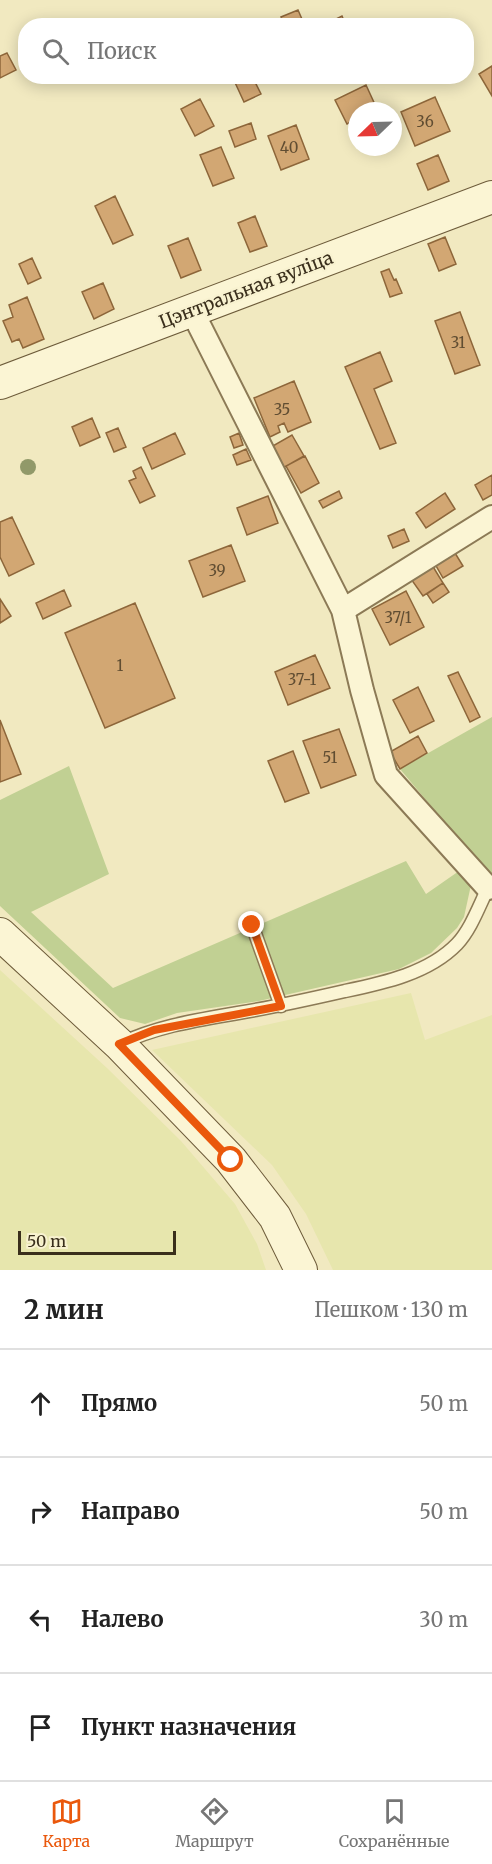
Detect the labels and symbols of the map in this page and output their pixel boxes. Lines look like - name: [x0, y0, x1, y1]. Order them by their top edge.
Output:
- north arrow: [348, 102, 402, 156]
- house number: 36: [416, 112, 434, 131]
- house number: 40: [280, 138, 298, 157]
- street label: Цэнтральная вуліца: [156, 246, 336, 333]
- house number: 31: [451, 333, 466, 352]
- house number: 35: [274, 400, 290, 419]
- house number: 39: [208, 561, 226, 580]
- house number: 37/1: [384, 608, 412, 627]
- house number: 1: [117, 656, 124, 675]
- house number: 37-1: [288, 670, 317, 689]
- house number: 51: [323, 748, 338, 767]
- route end: [238, 911, 264, 937]
- route start: [217, 1146, 243, 1172]
- scale bar: [18, 1228, 176, 1256]

